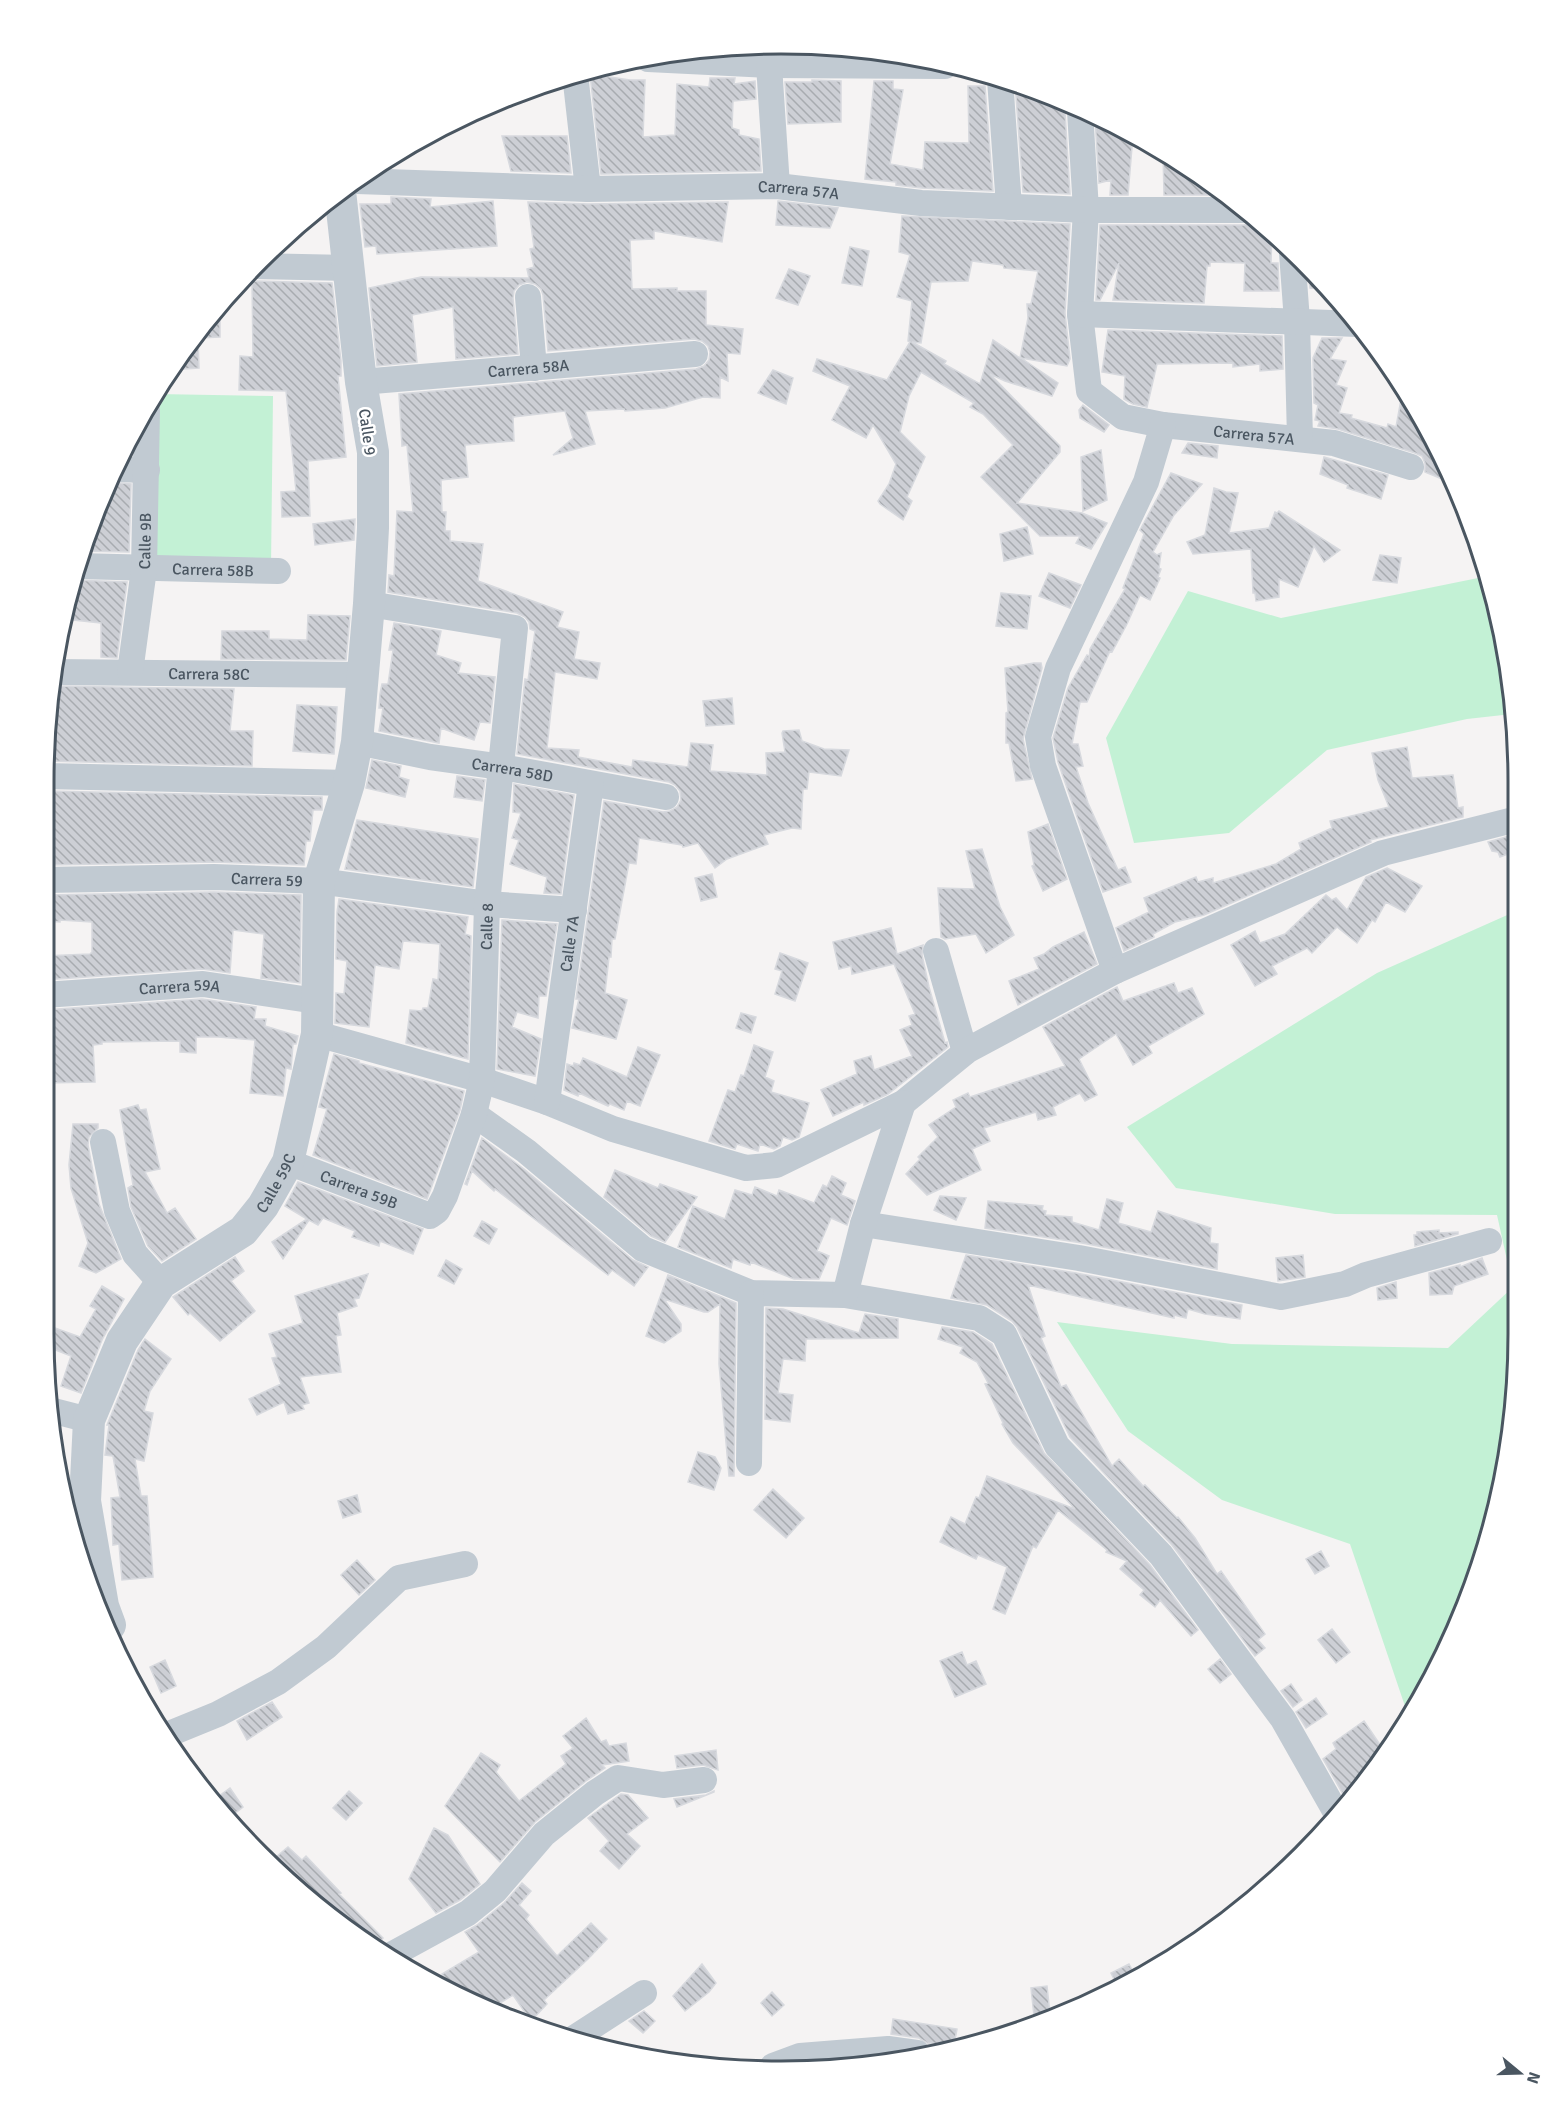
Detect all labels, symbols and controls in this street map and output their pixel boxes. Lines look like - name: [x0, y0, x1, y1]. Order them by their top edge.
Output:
- street label: Carrera 57A: [758, 177, 841, 204]
- street label: Carrera 58A: [487, 356, 570, 382]
- street label: Calle 9: [354, 408, 380, 457]
- street label: Carrera 57A: [1212, 421, 1296, 450]
- street label: Calle 9B: [135, 512, 156, 569]
- street label: Carrera 58B: [172, 559, 254, 581]
- street label: Carrera 58C: [168, 664, 250, 685]
- street label: Carrera 58D: [470, 754, 555, 787]
- street label: Carrera 59: [231, 869, 303, 891]
- street label: Calle 8: [477, 903, 498, 950]
- street label: Calle 7A: [556, 914, 584, 973]
- street label: Carrera 59A: [138, 975, 222, 999]
- street label: Calle 59C: [252, 1151, 301, 1218]
- street label: Carrera 59B: [317, 1166, 400, 1214]
- north arrow: [1490, 2043, 1550, 2103]
- text: N: [1522, 2069, 1545, 2086]

